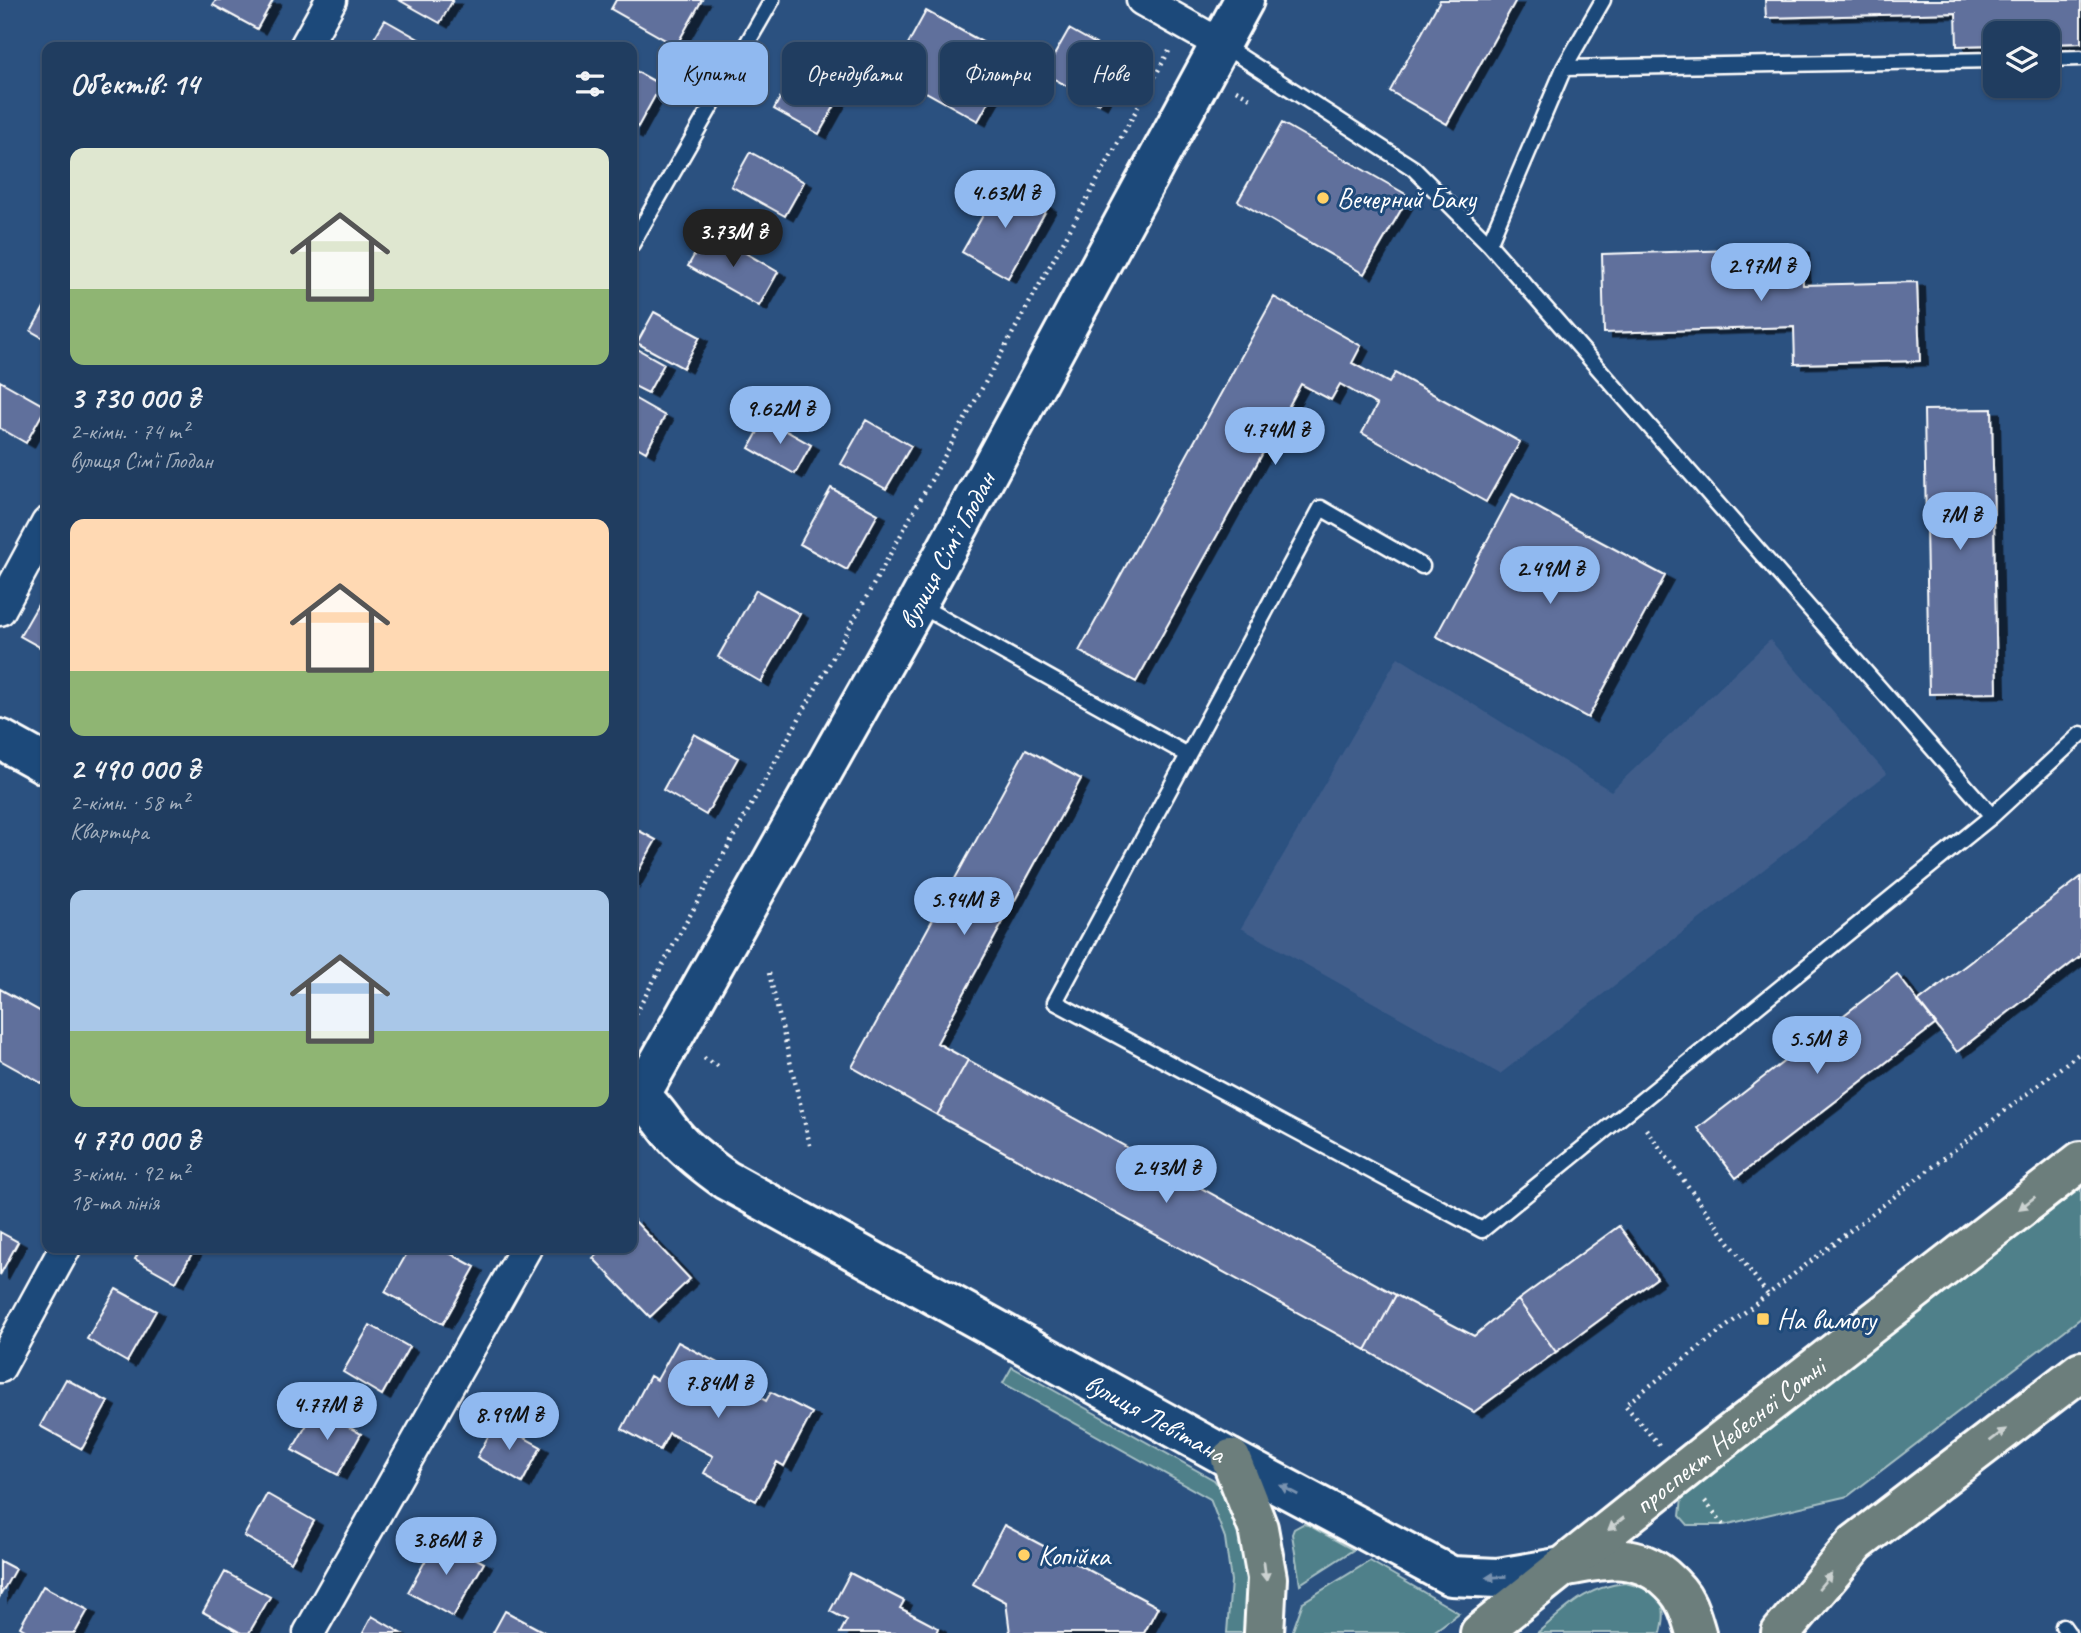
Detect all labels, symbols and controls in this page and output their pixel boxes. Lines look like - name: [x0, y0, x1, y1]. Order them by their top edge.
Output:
- map controls: [1983, 21, 2060, 98]
- button: layers: [1983, 21, 2060, 98]
- chip: Купити: [658, 42, 768, 105]
- chip: Орендувати: [782, 42, 926, 105]
- chip: Фільтри: [940, 42, 1054, 105]
- chip: Нове: [1068, 42, 1153, 105]
- text: Об’єктів: 14: [70, 65, 199, 103]
- icon: filters: [571, 65, 609, 103]
- pin: 4.63M ₴: [940, 170, 1070, 230]
- text: 4.63M ₴: [971, 178, 1039, 207]
- place label: Вечерний Баку: [1337, 181, 1478, 216]
- marker: Вечерний Баку: [1315, 190, 1331, 206]
- icon: home: [277, 194, 403, 320]
- pin: 3.73M ₴: [668, 210, 798, 269]
- text: 3.73M ₴: [699, 217, 767, 246]
- pin: 2.97M ₴: [1696, 244, 1826, 303]
- text: 2.97M ₴: [1727, 251, 1795, 280]
- text: 3 730 000 ₴: [70, 379, 200, 417]
- pin: 9.62M ₴: [715, 386, 845, 446]
- text: 9.62M ₴: [746, 394, 814, 423]
- pin: 4.74M ₴: [1210, 407, 1340, 467]
- text: 4.74M ₴: [1241, 415, 1309, 444]
- text: 2-кімн. · 74 m²: [70, 417, 188, 446]
- text: вулиця Сім'ї Глодан: [70, 446, 213, 475]
- street label: вулиця Сім'ї Глодан: [890, 463, 1005, 635]
- pin: 7M ₴: [1919, 492, 2001, 552]
- text: 7M ₴: [1938, 500, 1982, 529]
- pin: 2.49M ₴: [1485, 546, 1615, 606]
- text: 2.49M ₴: [1516, 554, 1584, 583]
- icon: home: [277, 565, 403, 691]
- text: 2 490 000 ₴: [70, 750, 200, 788]
- text: 2-кімн. · 58 m²: [70, 788, 188, 817]
- text: Квартира: [70, 817, 148, 846]
- pin: 5.94M ₴: [899, 878, 1029, 937]
- text: 5.94M ₴: [930, 885, 998, 914]
- icon: home: [277, 936, 403, 1062]
- pin: 5.5M ₴: [1760, 1016, 1874, 1076]
- text: 5.5M ₴: [1788, 1024, 1846, 1053]
- text: 4 770 000 ₴: [70, 1121, 200, 1159]
- pin: 2.43M ₴: [1101, 1146, 1231, 1205]
- text: 2.43M ₴: [1132, 1153, 1200, 1182]
- text: 3-кімн. · 92 m²: [70, 1159, 188, 1188]
- text: 18-та лінія: [70, 1188, 159, 1217]
- one-way arrow: [2018, 1195, 2036, 1209]
- place label: На вимогу: [1777, 1302, 1878, 1337]
- marker: На вимогу: [1755, 1311, 1771, 1327]
- street label: проспект Небесної Сотні: [1626, 1347, 1835, 1522]
- pin: 7.84M ₴: [653, 1360, 783, 1420]
- street label: вулиця Левітана: [1079, 1365, 1234, 1472]
- text: 7.84M ₴: [684, 1368, 752, 1397]
- pin: 4.77M ₴: [262, 1382, 392, 1442]
- text: 4.77M ₴: [293, 1390, 361, 1419]
- pin: 8.99M ₴: [444, 1392, 574, 1452]
- text: 8.99M ₴: [475, 1400, 543, 1429]
- one-way arrow: [1989, 1428, 2007, 1442]
- one-way arrow: [1279, 1485, 1299, 1497]
- one-way arrow: [1608, 1517, 1626, 1532]
- pin: 3.86M ₴: [381, 1518, 511, 1577]
- text: 3.86M ₴: [412, 1525, 480, 1554]
- place label: Копійка: [1038, 1538, 1112, 1573]
- marker: Копійка: [1016, 1547, 1032, 1563]
- one-way arrow: [1260, 1560, 1271, 1582]
- one-way arrow: [1484, 1571, 1506, 1582]
- one-way arrow: [1817, 1572, 1832, 1590]

